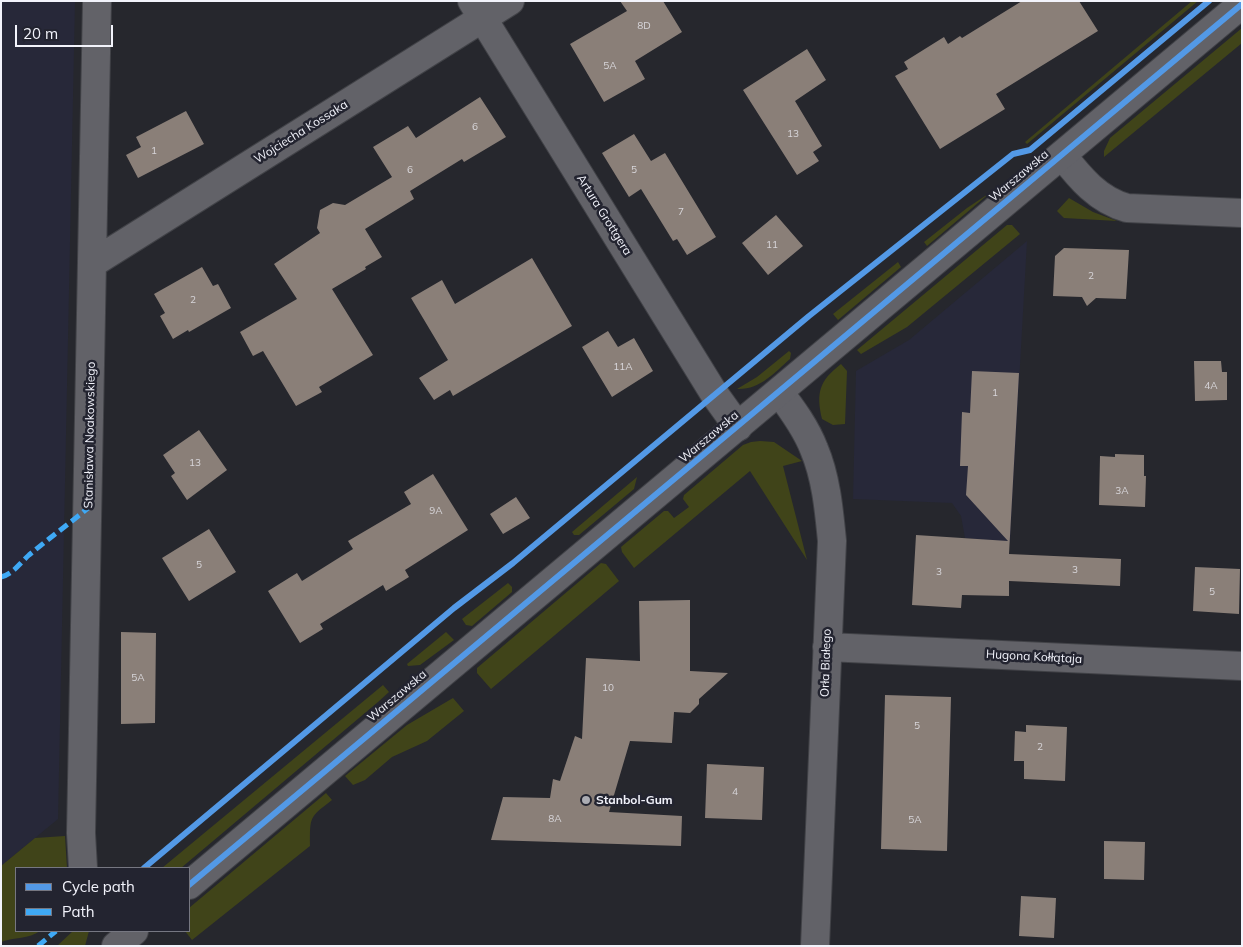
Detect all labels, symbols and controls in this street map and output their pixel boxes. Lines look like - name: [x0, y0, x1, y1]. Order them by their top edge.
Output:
- scale bar: [18, 15, 115, 47]
- house number: 8D: [637, 20, 651, 32]
- text: 20 m: [23, 24, 58, 43]
- house number: 5A: [603, 60, 617, 72]
- street label: Wojciecha Kossaka: [252, 97, 350, 167]
- house number: 6: [472, 121, 478, 133]
- house number: 13: [787, 128, 799, 140]
- house number: 1: [151, 145, 157, 157]
- street label: Warszawska: [986, 147, 1052, 205]
- house number: 6: [407, 164, 413, 176]
- house number: 5: [631, 164, 637, 176]
- street label: Artura Grottgera: [573, 172, 635, 258]
- house number: 7: [678, 206, 684, 218]
- house number: 11: [766, 239, 778, 251]
- house number: 2: [1088, 270, 1094, 282]
- house number: 2: [190, 294, 196, 306]
- street label: Stanisława Noakowskiego: [82, 361, 98, 509]
- house number: 11A: [613, 361, 633, 373]
- house number: 4A: [1204, 380, 1218, 392]
- house number: 1: [992, 387, 998, 399]
- street label: Warszawska: [676, 408, 742, 466]
- house number: 13: [189, 457, 201, 469]
- house number: 3A: [1115, 485, 1129, 497]
- house number: 9A: [429, 505, 443, 517]
- house number: 5: [196, 559, 202, 571]
- house number: 3: [1072, 564, 1078, 576]
- house number: 3: [936, 566, 942, 578]
- house number: 5: [1209, 586, 1215, 598]
- street label: Orła Białego: [818, 629, 834, 697]
- street label: Hugona Kołłątaja: [986, 647, 1082, 667]
- street label: Warszawska: [364, 667, 430, 725]
- house number: 5A: [131, 672, 145, 684]
- house number: 10: [602, 682, 614, 694]
- house number: 5: [914, 720, 920, 732]
- house number: 2: [1037, 741, 1043, 753]
- house number: 4: [732, 786, 738, 798]
- place label: Stanbol-Gum: [596, 793, 673, 807]
- marker: Stanbol-Gum: [580, 794, 592, 806]
- house number: 8A: [548, 813, 562, 825]
- house number: 5A: [908, 814, 922, 826]
- legend: [15, 867, 190, 932]
- text: Cycle path: [62, 877, 135, 896]
- text: Path: [62, 902, 94, 921]

